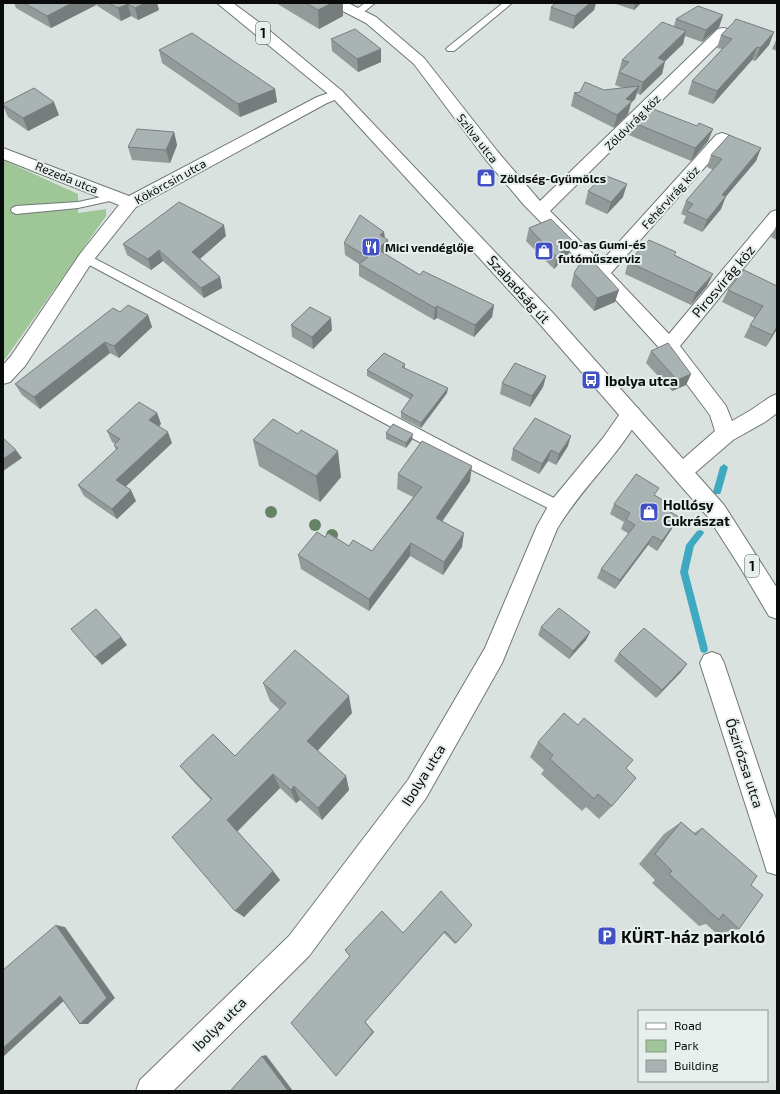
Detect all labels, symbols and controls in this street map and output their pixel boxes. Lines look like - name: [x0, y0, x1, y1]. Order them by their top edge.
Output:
- road number: 1: [256, 22, 270, 44]
- street label: Zöldvirág köz: [601, 91, 663, 153]
- street label: Szilva utca: [454, 111, 502, 165]
- street label: Kökörcsin utca: [132, 156, 208, 206]
- street label: Rezeda utca: [34, 158, 100, 196]
- street label: Fehérvirág köz: [638, 163, 702, 231]
- shop icon: Zöldség-Gyümölcs: [475, 167, 497, 189]
- place label: Zöldség-Gyümölcs: [500, 171, 606, 186]
- restaurant icon: Mici vendéglője: [360, 236, 382, 258]
- place label: 100-as Gumi-és futóműszerviz: [558, 237, 646, 265]
- place label: Mici vendéglője: [385, 240, 474, 255]
- shop icon: 100-as Gumi-és futóműszerviz: [533, 240, 555, 262]
- street label: Pirosvirág köz: [688, 241, 758, 321]
- street label: Szabadság út: [484, 252, 554, 326]
- bus stop icon: Ibolya utca: [580, 369, 602, 391]
- place label: Ibolya utca: [605, 372, 678, 389]
- place label: Hollósy Cukrászat: [663, 496, 730, 529]
- shop icon: Hollósy Cukrászat: [638, 501, 660, 523]
- road number: 1: [745, 555, 759, 577]
- street label: Őszirózsa utca: [722, 716, 768, 810]
- street label: Ibolya utca: [397, 741, 449, 809]
- parking icon: KÜRT-ház parkoló: [596, 925, 618, 947]
- place label: KÜRT-ház parkoló: [621, 926, 765, 946]
- street label: Ibolya utca: [188, 993, 250, 1055]
- legend: [638, 1010, 768, 1082]
- text: Road: [674, 1018, 702, 1032]
- text: Park: [674, 1038, 699, 1052]
- text: Building: [674, 1058, 719, 1072]

